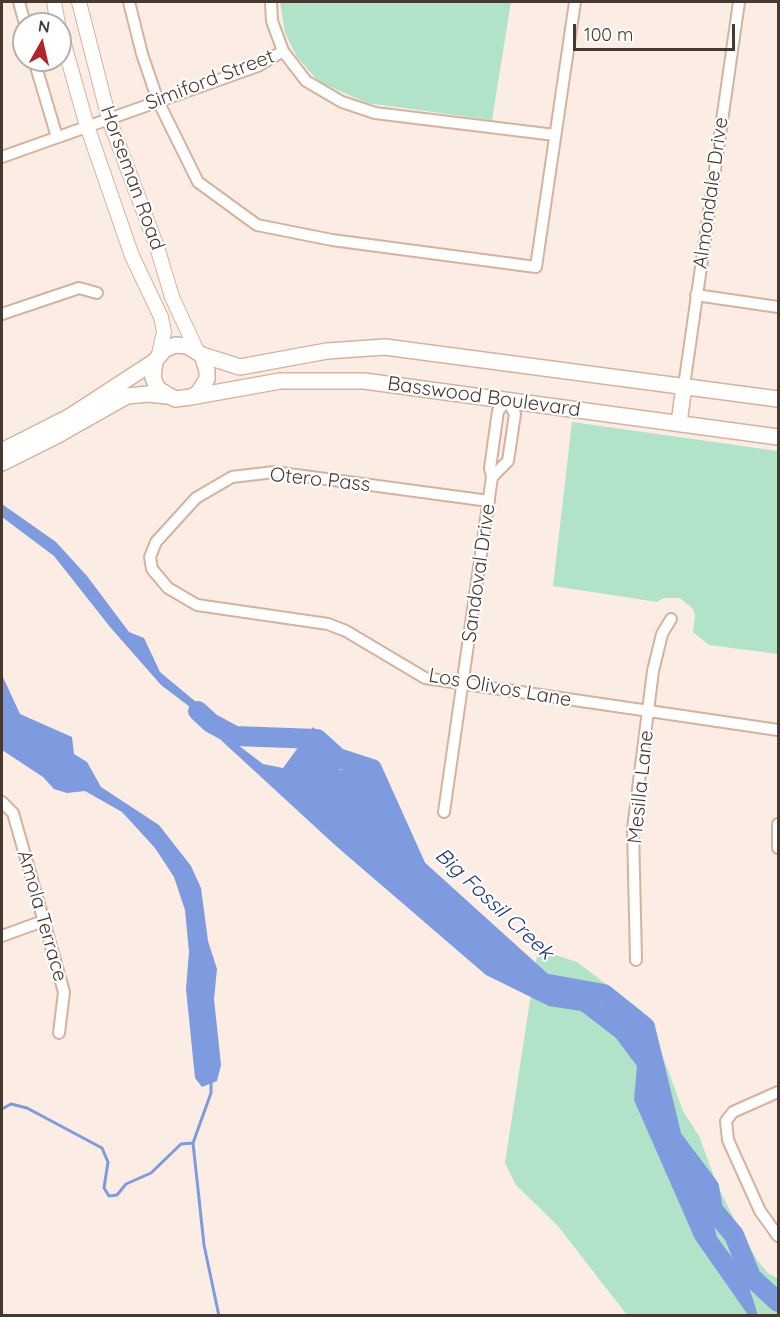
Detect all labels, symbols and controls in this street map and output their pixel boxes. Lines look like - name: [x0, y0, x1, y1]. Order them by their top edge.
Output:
- north arrow: [12, 12, 72, 72]
- scale bar: [576, 12, 738, 50]
- text: N: [37, 15, 51, 37]
- text: 100 m: [584, 23, 633, 46]
- street label: Simiford Street: [142, 44, 278, 116]
- street label: Horseman Road: [95, 103, 169, 253]
- street label: Almondale Drive: [688, 116, 734, 270]
- street label: Basswood Boulevard: [386, 372, 582, 422]
- street label: Otero Pass: [269, 463, 371, 497]
- street label: Sandoval Drive: [457, 502, 501, 644]
- street label: Los Olivos Lane: [427, 664, 573, 712]
- street label: Mesilla Lane: [623, 729, 659, 845]
- water label: Big Fossil Creek: [430, 843, 558, 965]
- street label: Amola Terrace: [12, 848, 72, 984]

